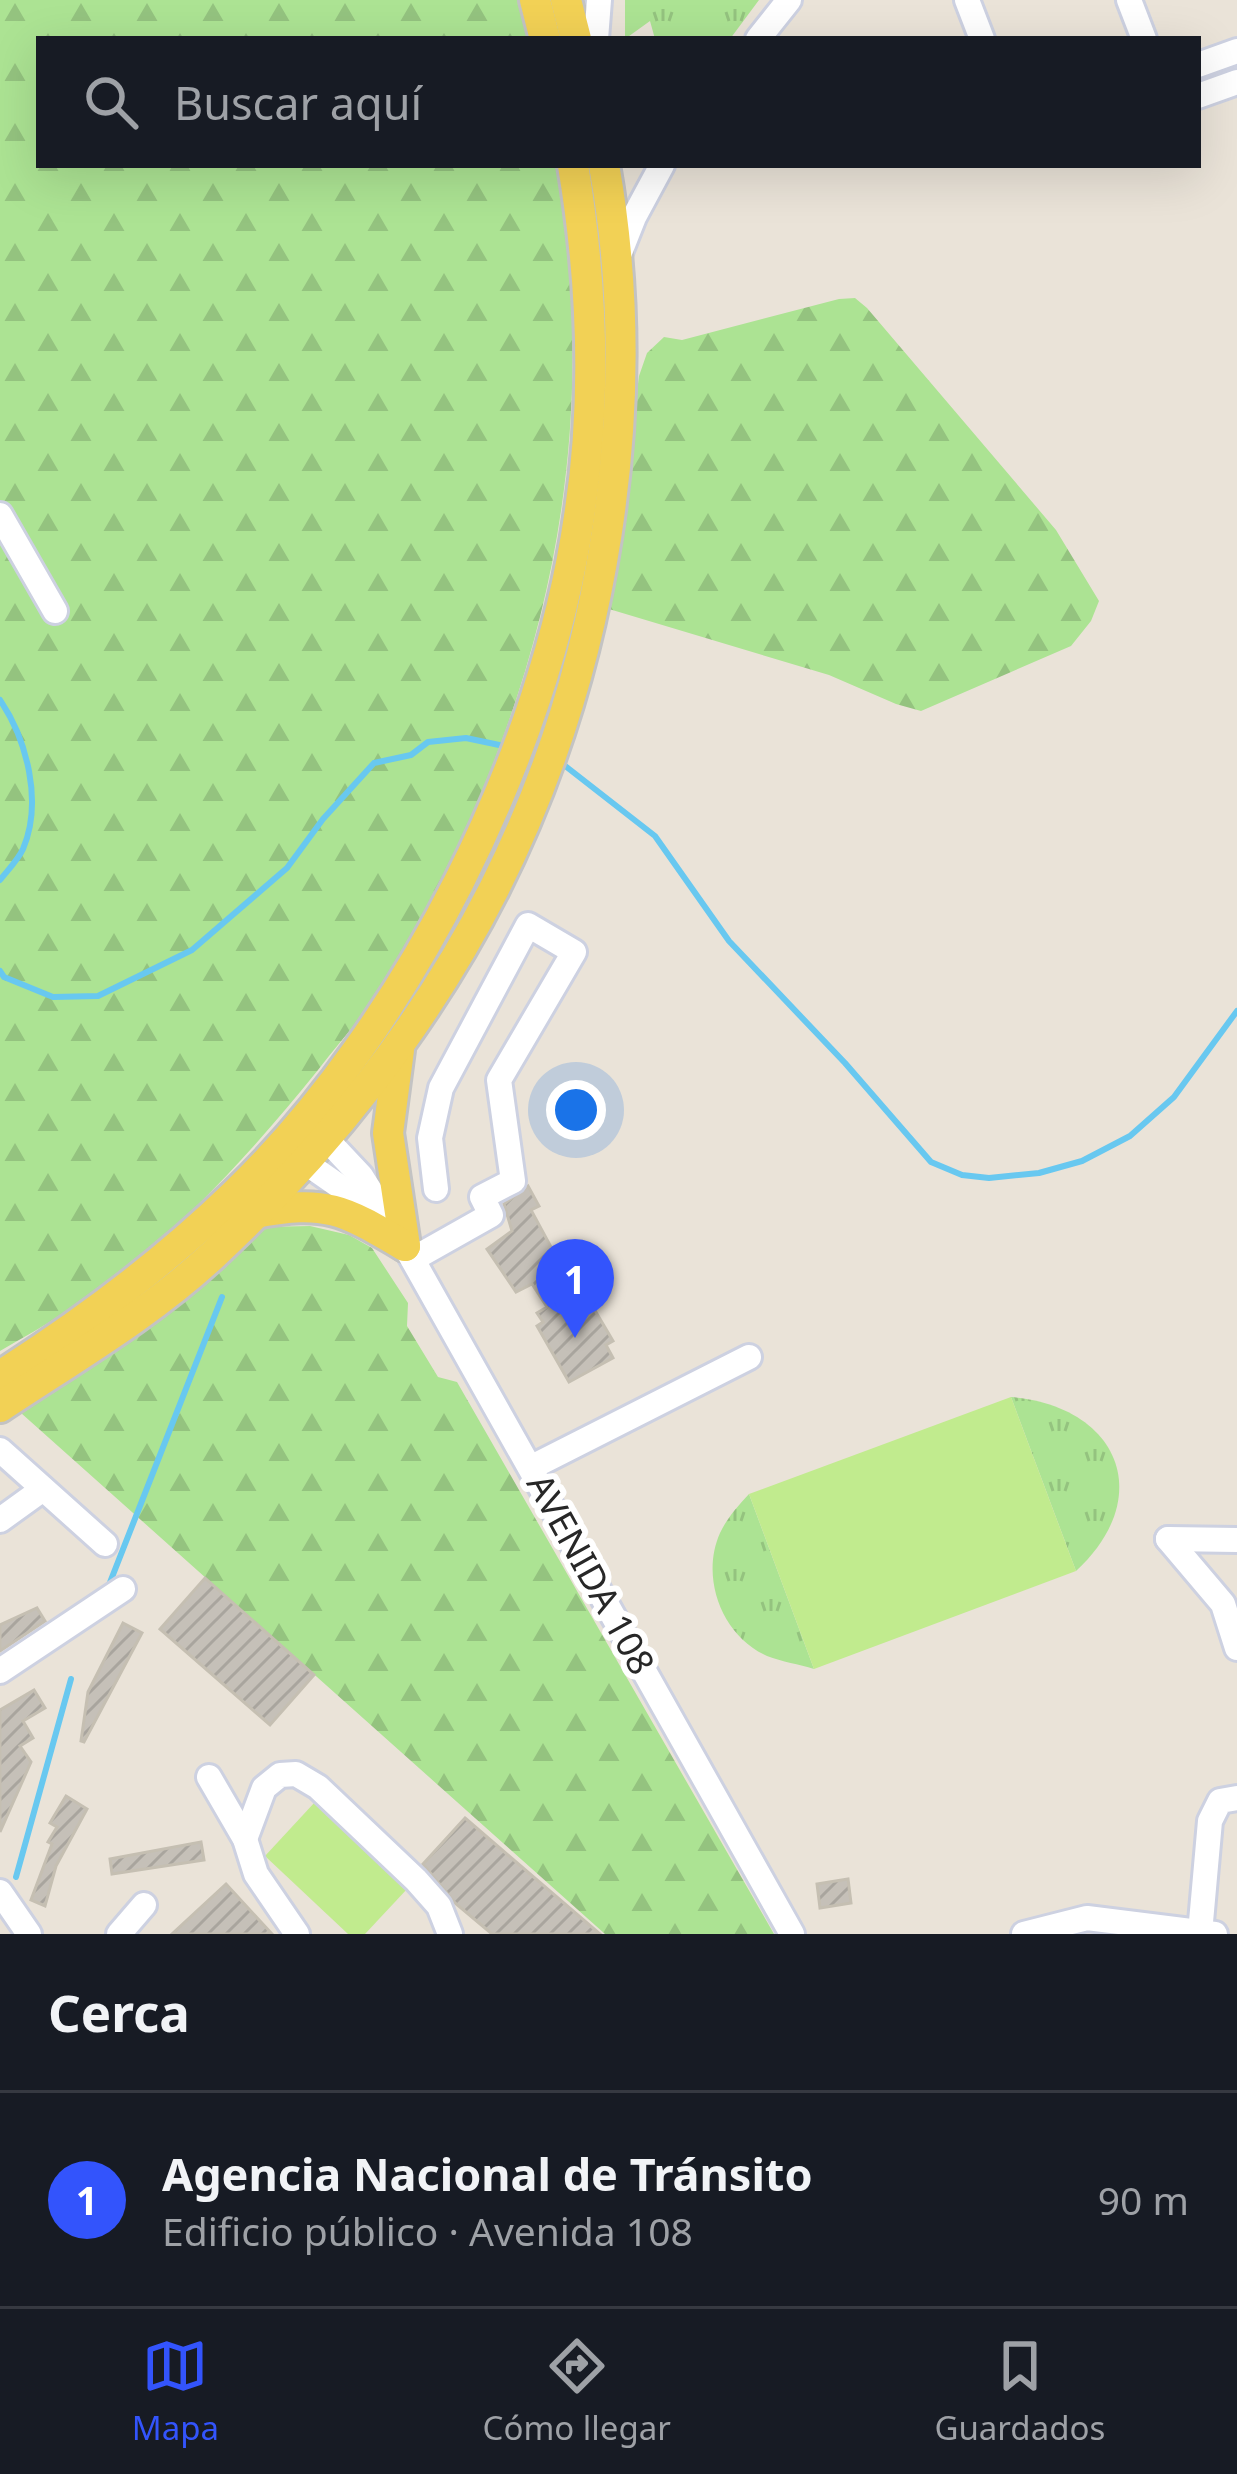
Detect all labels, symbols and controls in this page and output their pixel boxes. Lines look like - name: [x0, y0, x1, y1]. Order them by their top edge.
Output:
- search box: [36, 36, 1201, 168]
- icon: search: [78, 69, 144, 135]
- text: Buscar aquí: [174, 72, 422, 133]
- your location: [546, 1080, 606, 1140]
- pin: 1: [536, 1239, 614, 1338]
- street label: AVENIDA 108: [516, 1465, 667, 1683]
- text: Cerca: [48, 1977, 190, 2047]
- text: Agencia Nacional de Tránsito: [162, 2143, 813, 2204]
- text: 1: [76, 2173, 98, 2226]
- text: 90 m: [1098, 2173, 1189, 2226]
- text: Edificio público · Avenida 108: [162, 2204, 693, 2257]
- tab: Mapa: [132, 2333, 219, 2450]
- tab: Cómo llegar: [483, 2333, 671, 2450]
- tab: Guardados: [934, 2333, 1105, 2450]

